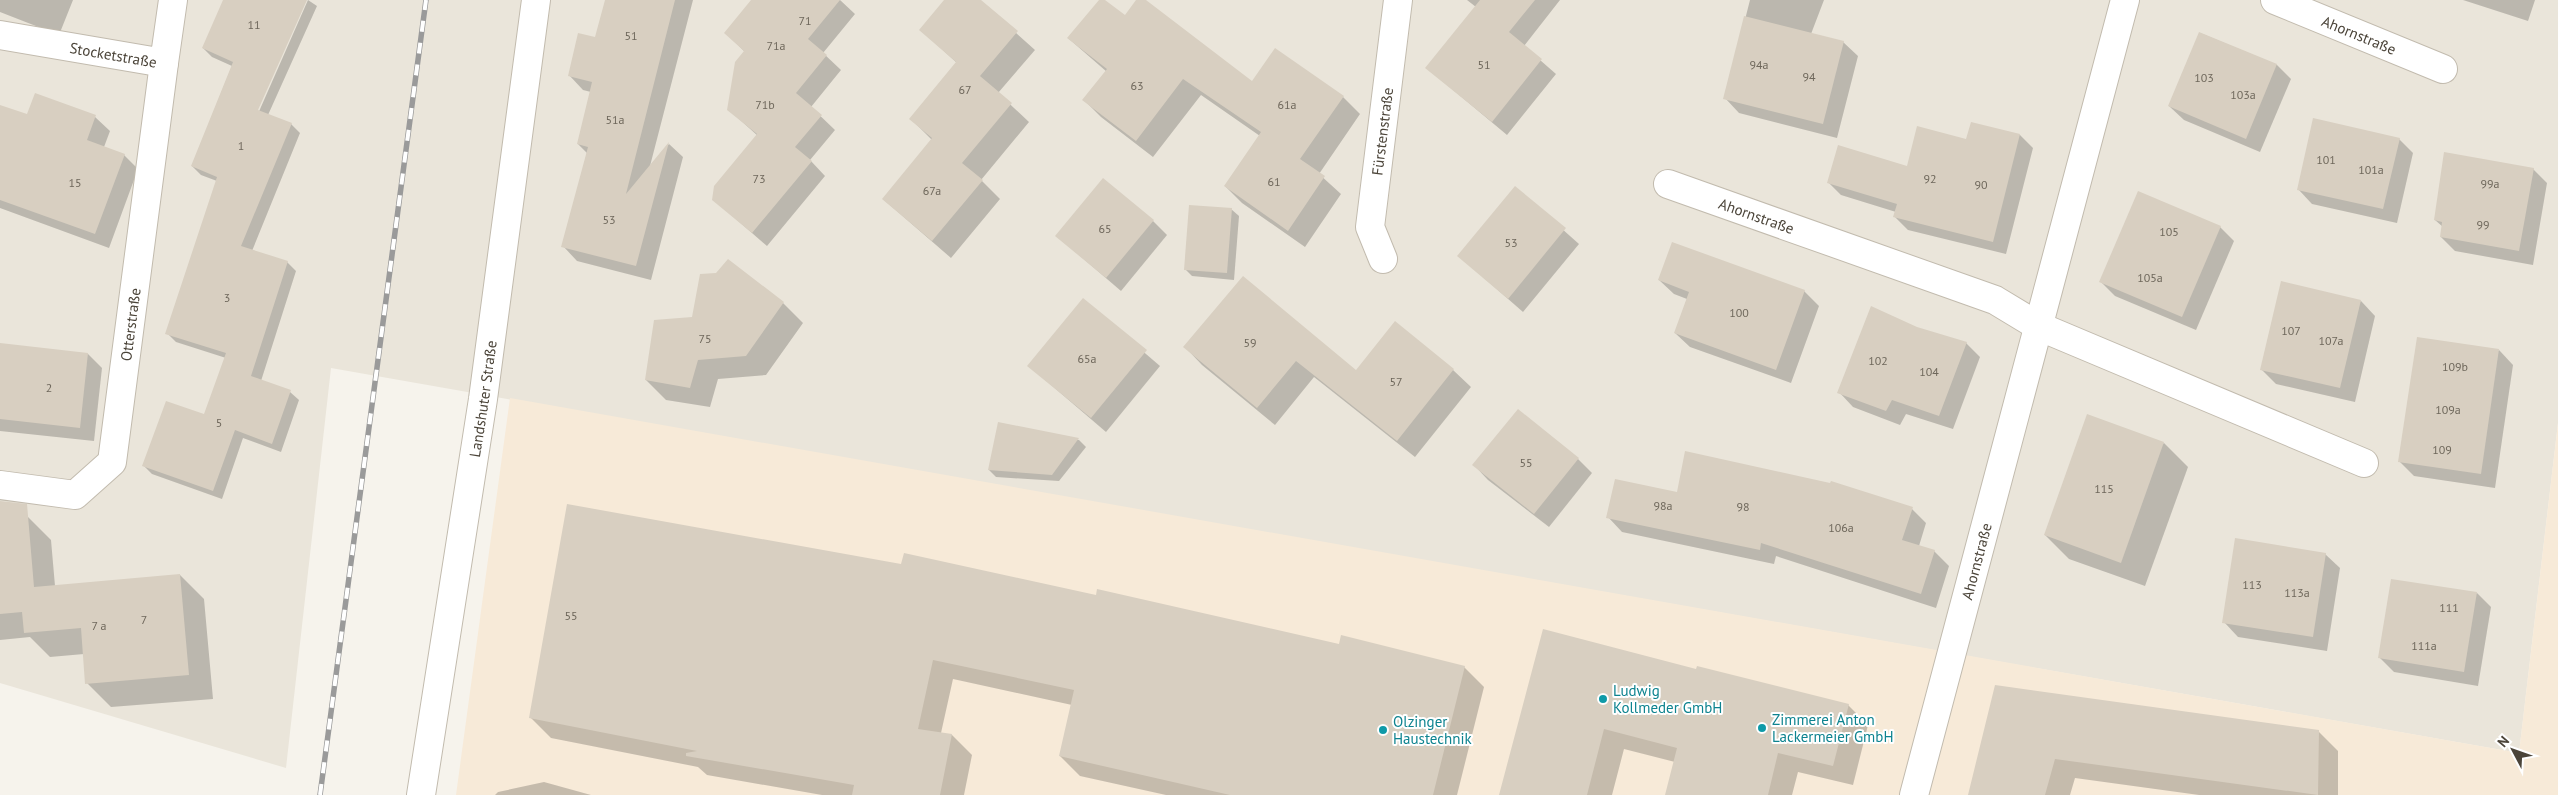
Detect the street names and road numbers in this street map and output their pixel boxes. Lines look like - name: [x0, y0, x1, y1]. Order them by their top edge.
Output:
- street label: Ahornstraße: [2319, 11, 2399, 58]
- street label: Stocketstraße: [68, 38, 158, 71]
- street label: Fürstenstraße: [1367, 86, 1397, 176]
- street label: Ahornstraße: [1716, 193, 1797, 238]
- street label: Otterstraße: [116, 287, 144, 362]
- street label: Landshuter Straße: [465, 339, 500, 458]
- street label: Ahornstraße: [1957, 521, 1995, 602]

